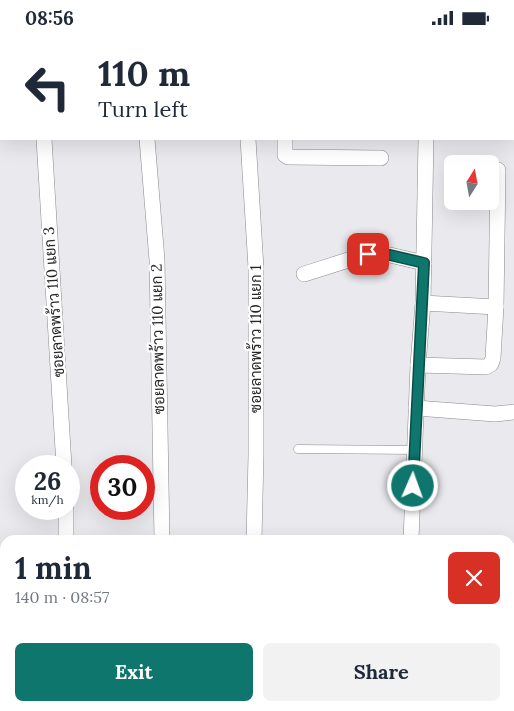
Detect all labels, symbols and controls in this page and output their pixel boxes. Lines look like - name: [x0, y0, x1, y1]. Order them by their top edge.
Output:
- text: 08:56: [25, 6, 74, 30]
- text: 110 m: [98, 51, 190, 96]
- icon: left: [15, 55, 80, 120]
- text: Turn left: [98, 95, 188, 123]
- north arrow: [444, 155, 499, 210]
- map controls: [444, 155, 499, 210]
- street label: ซอยลาดพร้าว 110 แยก 3: [39, 226, 68, 378]
- pin: [347, 233, 389, 275]
- icon: arrive: [354, 240, 382, 268]
- street label: ซอยลาดพร้าว 110 แยก 2: [147, 264, 168, 414]
- street label: ซอยลาดพร้าว 110 แยก 1: [246, 265, 265, 413]
- speed limit sign: 30: [90, 455, 155, 520]
- position arrow: [386, 459, 438, 511]
- text: 26: [34, 465, 61, 497]
- text: km/h: [31, 492, 64, 507]
- text: 1 min: [15, 549, 92, 587]
- button: close: [448, 552, 500, 604]
- text: 140 m · 08:57: [15, 587, 109, 607]
- button: Exit: [15, 643, 253, 701]
- button: Share: [263, 643, 500, 701]

